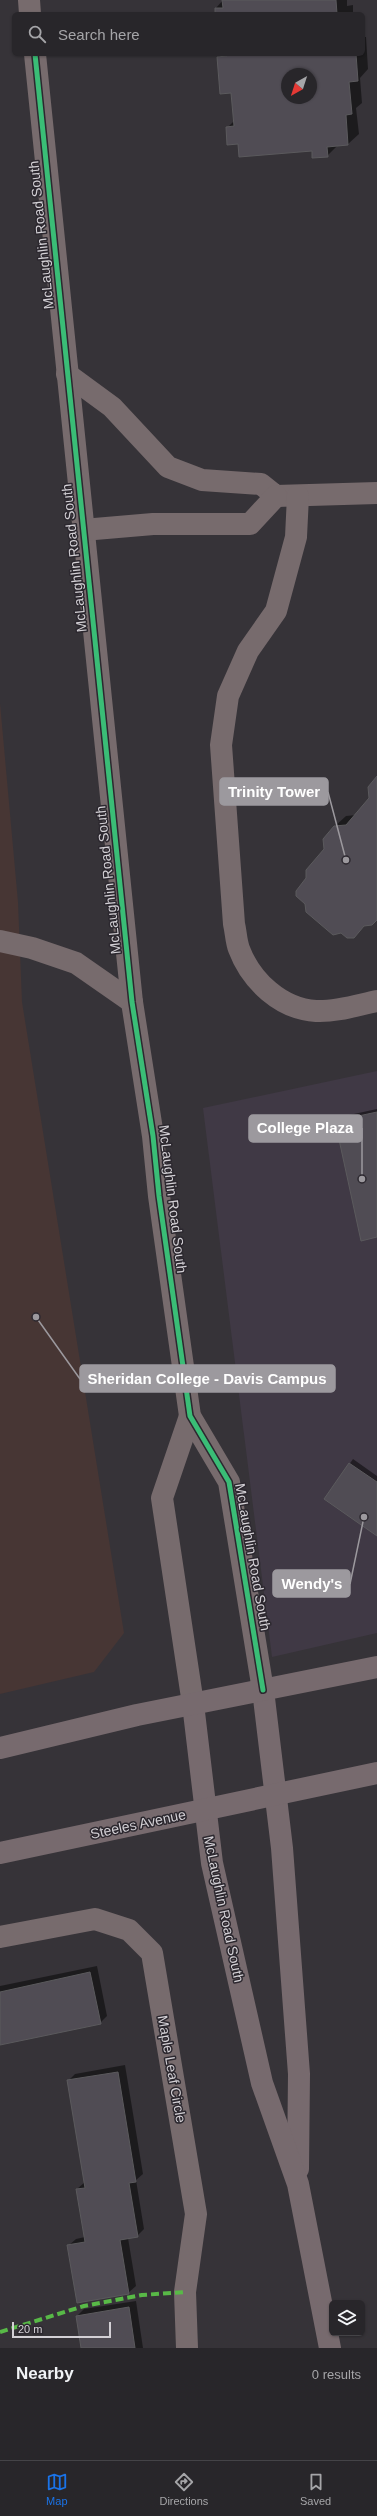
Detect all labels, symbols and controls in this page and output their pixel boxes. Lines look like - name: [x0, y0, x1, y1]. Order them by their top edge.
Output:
- search box: [12, 12, 365, 56]
- icon: search: [26, 23, 48, 45]
- text: Search here: [58, 26, 140, 43]
- north arrow: [281, 68, 317, 104]
- street label: McLaughlin Road South: [25, 160, 57, 310]
- street label: McLaughlin Road South: [58, 483, 90, 633]
- callout: Trinity Tower: [220, 778, 328, 805]
- text: Trinity Tower: [228, 783, 320, 800]
- street label: McLaughlin Road South: [92, 805, 124, 955]
- callout: College Plaza: [249, 1115, 362, 1142]
- text: College Plaza: [257, 1119, 354, 1136]
- street label: McLaughlin Road South: [156, 1124, 190, 1274]
- callout: Sheridan College - Davis Campus: [80, 1365, 335, 1392]
- text: Sheridan College - Davis Campus: [87, 1370, 327, 1387]
- street label: McLaughlin Road South: [232, 1482, 274, 1632]
- callout: Wendy's: [273, 1570, 350, 1597]
- text: Wendy's: [282, 1575, 342, 1592]
- street label: Steeles Avenue: [89, 1806, 187, 1842]
- street label: McLaughlin Road South: [201, 1834, 247, 1984]
- street label: Maple Leaf Circle: [155, 2014, 189, 2124]
- map controls: [329, 2300, 365, 2336]
- button: layers: [329, 2300, 365, 2336]
- scale bar: [12, 2320, 111, 2339]
- text: 20 m: [18, 2323, 42, 2335]
- text: Nearby: [16, 2364, 74, 2383]
- text: 0 results: [312, 2367, 361, 2382]
- tab: Map: [46, 2471, 68, 2507]
- tab: Directions: [159, 2471, 208, 2507]
- tab: Saved: [300, 2471, 331, 2507]

